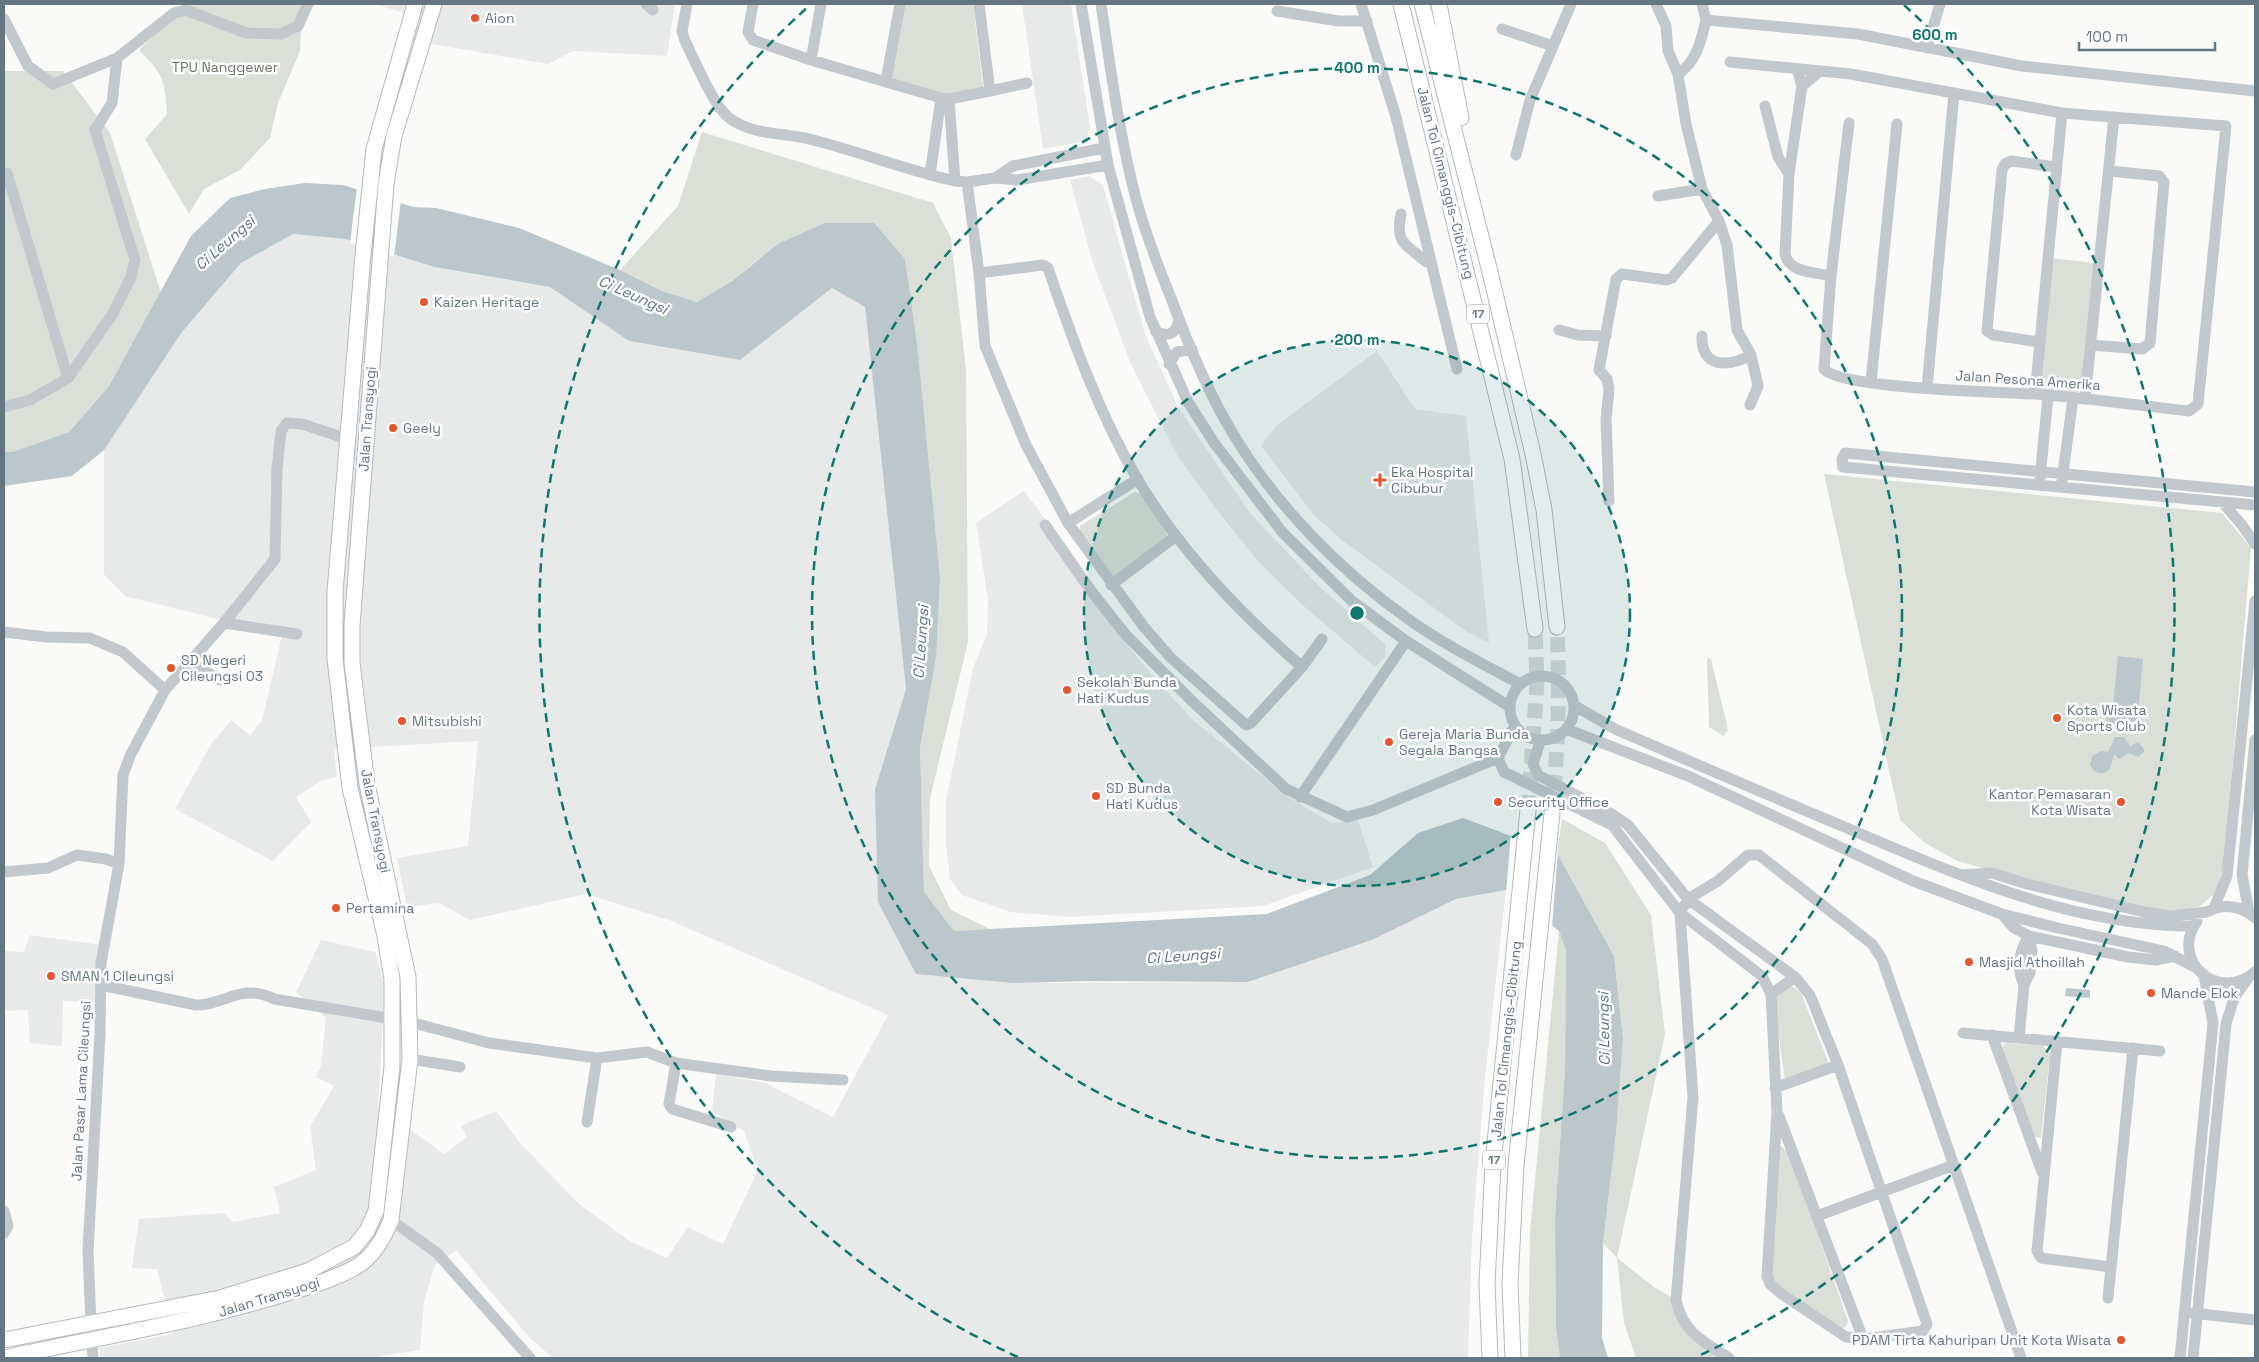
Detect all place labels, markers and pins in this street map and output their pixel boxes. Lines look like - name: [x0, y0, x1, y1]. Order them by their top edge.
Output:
- place label: Aion: [485, 9, 514, 27]
- marker: Aion: [469, 12, 481, 24]
- place label: Kaizen Heritage: [434, 293, 539, 311]
- marker: Kaizen Heritage: [418, 296, 430, 308]
- place label: Geely: [403, 419, 441, 437]
- marker: Geely: [387, 422, 399, 434]
- place label: Eka Hospital Cibubur: [1391, 463, 1473, 497]
- marker: Eka Hospital Cibubur: [1373, 473, 1387, 487]
- centre of rings: [1348, 604, 1366, 622]
- place label: SD Negeri Cileungsi 03: [181, 651, 263, 685]
- marker: SD Negeri Cileungsi 03: [165, 662, 177, 674]
- place label: Sekolah Bunda Hati Kudus: [1077, 673, 1177, 707]
- marker: Sekolah Bunda Hati Kudus: [1061, 684, 1073, 696]
- place label: Kota Wisata Sports Club: [2067, 701, 2147, 735]
- place label: Mitsubishi: [412, 712, 482, 730]
- marker: Kota Wisata Sports Club: [2051, 712, 2063, 724]
- marker: Mitsubishi: [396, 715, 408, 727]
- place label: Gereja Maria Bunda Segala Bangsa: [1399, 725, 1529, 759]
- marker: Gereja Maria Bunda Segala Bangsa: [1383, 736, 1395, 748]
- place label: SD Bunda Hati Kudus: [1106, 779, 1178, 813]
- place label: Kantor Pemasaran Kota Wisata: [1989, 785, 2111, 819]
- marker: SD Bunda Hati Kudus: [1090, 790, 1102, 802]
- place label: Security Office: [1508, 793, 1609, 811]
- marker: Security Office: [1492, 796, 1504, 808]
- marker: Kantor Pemasaran Kota Wisata: [2115, 796, 2127, 808]
- place label: Pertamina: [346, 899, 414, 917]
- marker: Pertamina: [330, 902, 342, 914]
- place label: Masjid Athoillah: [1979, 953, 2085, 971]
- marker: Masjid Athoillah: [1963, 956, 1975, 968]
- place label: SMAN 1 Cileungsi: [61, 967, 174, 985]
- marker: SMAN 1 Cileungsi: [45, 970, 57, 982]
- place label: Mande Elok: [2161, 984, 2239, 1002]
- marker: Mande Elok: [2145, 987, 2157, 999]
- place label: PDAM Tirta Kahuripan Unit Kota Wisata: [1852, 1331, 2111, 1349]
- marker: PDAM Tirta Kahuripan Unit Kota Wisata: [2115, 1334, 2127, 1346]

